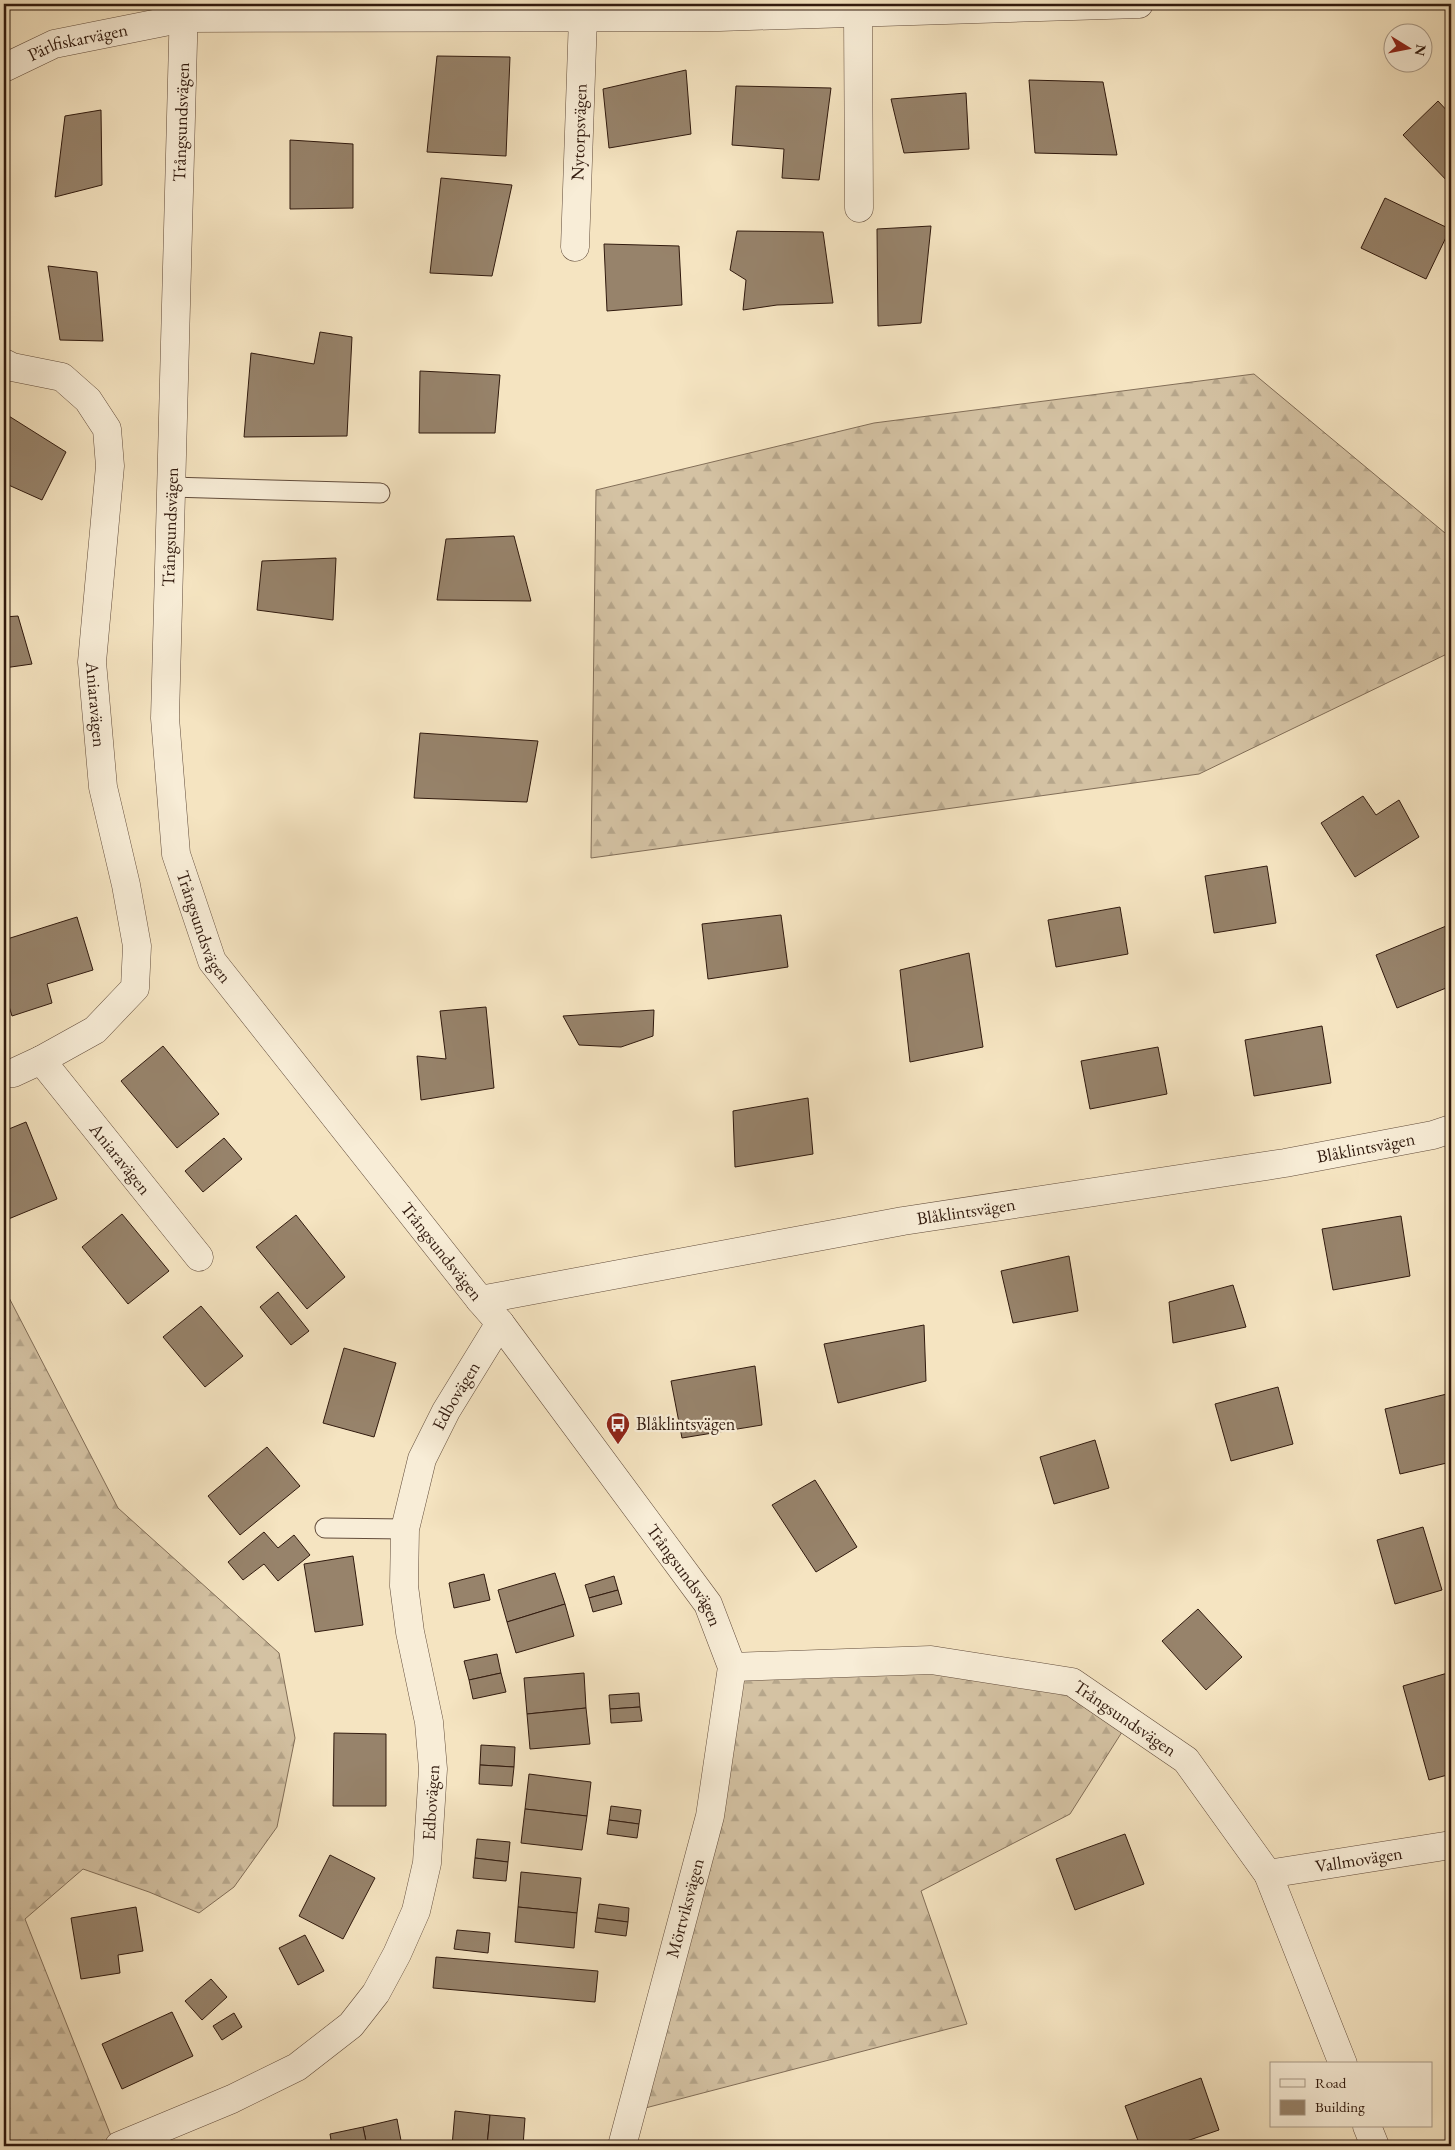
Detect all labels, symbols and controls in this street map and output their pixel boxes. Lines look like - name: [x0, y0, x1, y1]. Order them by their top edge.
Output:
- street label: Pärlfiskarvägen: [24, 17, 130, 66]
- north arrow: [1382, 22, 1432, 72]
- text: N: [1411, 43, 1431, 58]
- street label: Trångsundsvägen: [167, 61, 194, 182]
- street label: Nytorpsvägen: [565, 83, 592, 181]
- street label: Trångsundsvägen: [156, 466, 183, 587]
- street label: Aniaravägen: [81, 660, 111, 749]
- street label: Trångsundsvägen: [171, 868, 237, 988]
- street label: Aniaravägen: [84, 1117, 157, 1200]
- street label: Blåklintsvägen: [1315, 1127, 1417, 1168]
- street label: Blåklintsvägen: [915, 1192, 1017, 1230]
- street label: Trångsundsvägen: [396, 1197, 489, 1306]
- street label: Edbovägen: [426, 1356, 485, 1434]
- bus stop icon: Blåklintsvägen: [605, 1411, 631, 1445]
- place label: Blåklintsvägen: [636, 1412, 736, 1435]
- street label: Trångsundsvägen: [642, 1519, 728, 1630]
- street label: Trångsundsvägen: [1069, 1675, 1182, 1761]
- street label: Edbovägen: [416, 1763, 444, 1841]
- street label: Vallmovägen: [1314, 1841, 1405, 1877]
- street label: Mörtviksvägen: [660, 1855, 709, 1960]
- legend: [1270, 2062, 1432, 2128]
- text: Road: [1315, 2073, 1347, 2092]
- text: Building: [1315, 2097, 1365, 2116]

